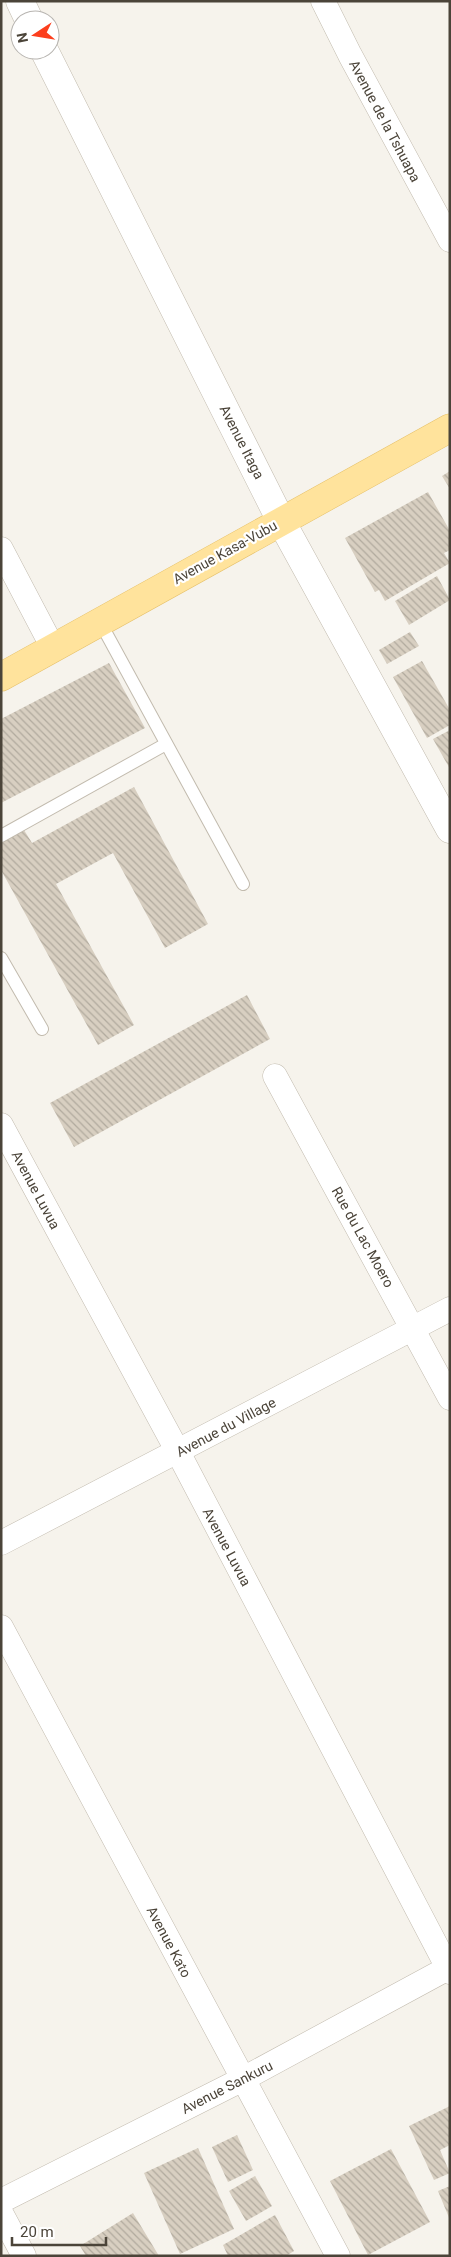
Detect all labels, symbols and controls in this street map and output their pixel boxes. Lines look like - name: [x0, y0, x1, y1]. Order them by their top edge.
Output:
- north arrow: [10, 10, 60, 60]
- text: N: [13, 31, 31, 44]
- street label: Avenue de la Tshuapa: [346, 57, 424, 185]
- street label: Avenue Itaga: [217, 402, 267, 482]
- street label: Avenue Kasa-Vubu: [170, 517, 280, 587]
- street label: Avenue Luvua: [9, 1148, 63, 1232]
- street label: Rue du Lac Moero: [329, 1184, 397, 1290]
- street label: Avenue du Village: [174, 1394, 278, 1460]
- street label: Avenue Luvua: [200, 1505, 254, 1589]
- street label: Avenue Kato: [144, 1904, 194, 1980]
- street label: Avenue Sankuru: [179, 2057, 275, 2117]
- scale bar: [12, 2214, 106, 2246]
- text: 20 m: [20, 2223, 54, 2241]

